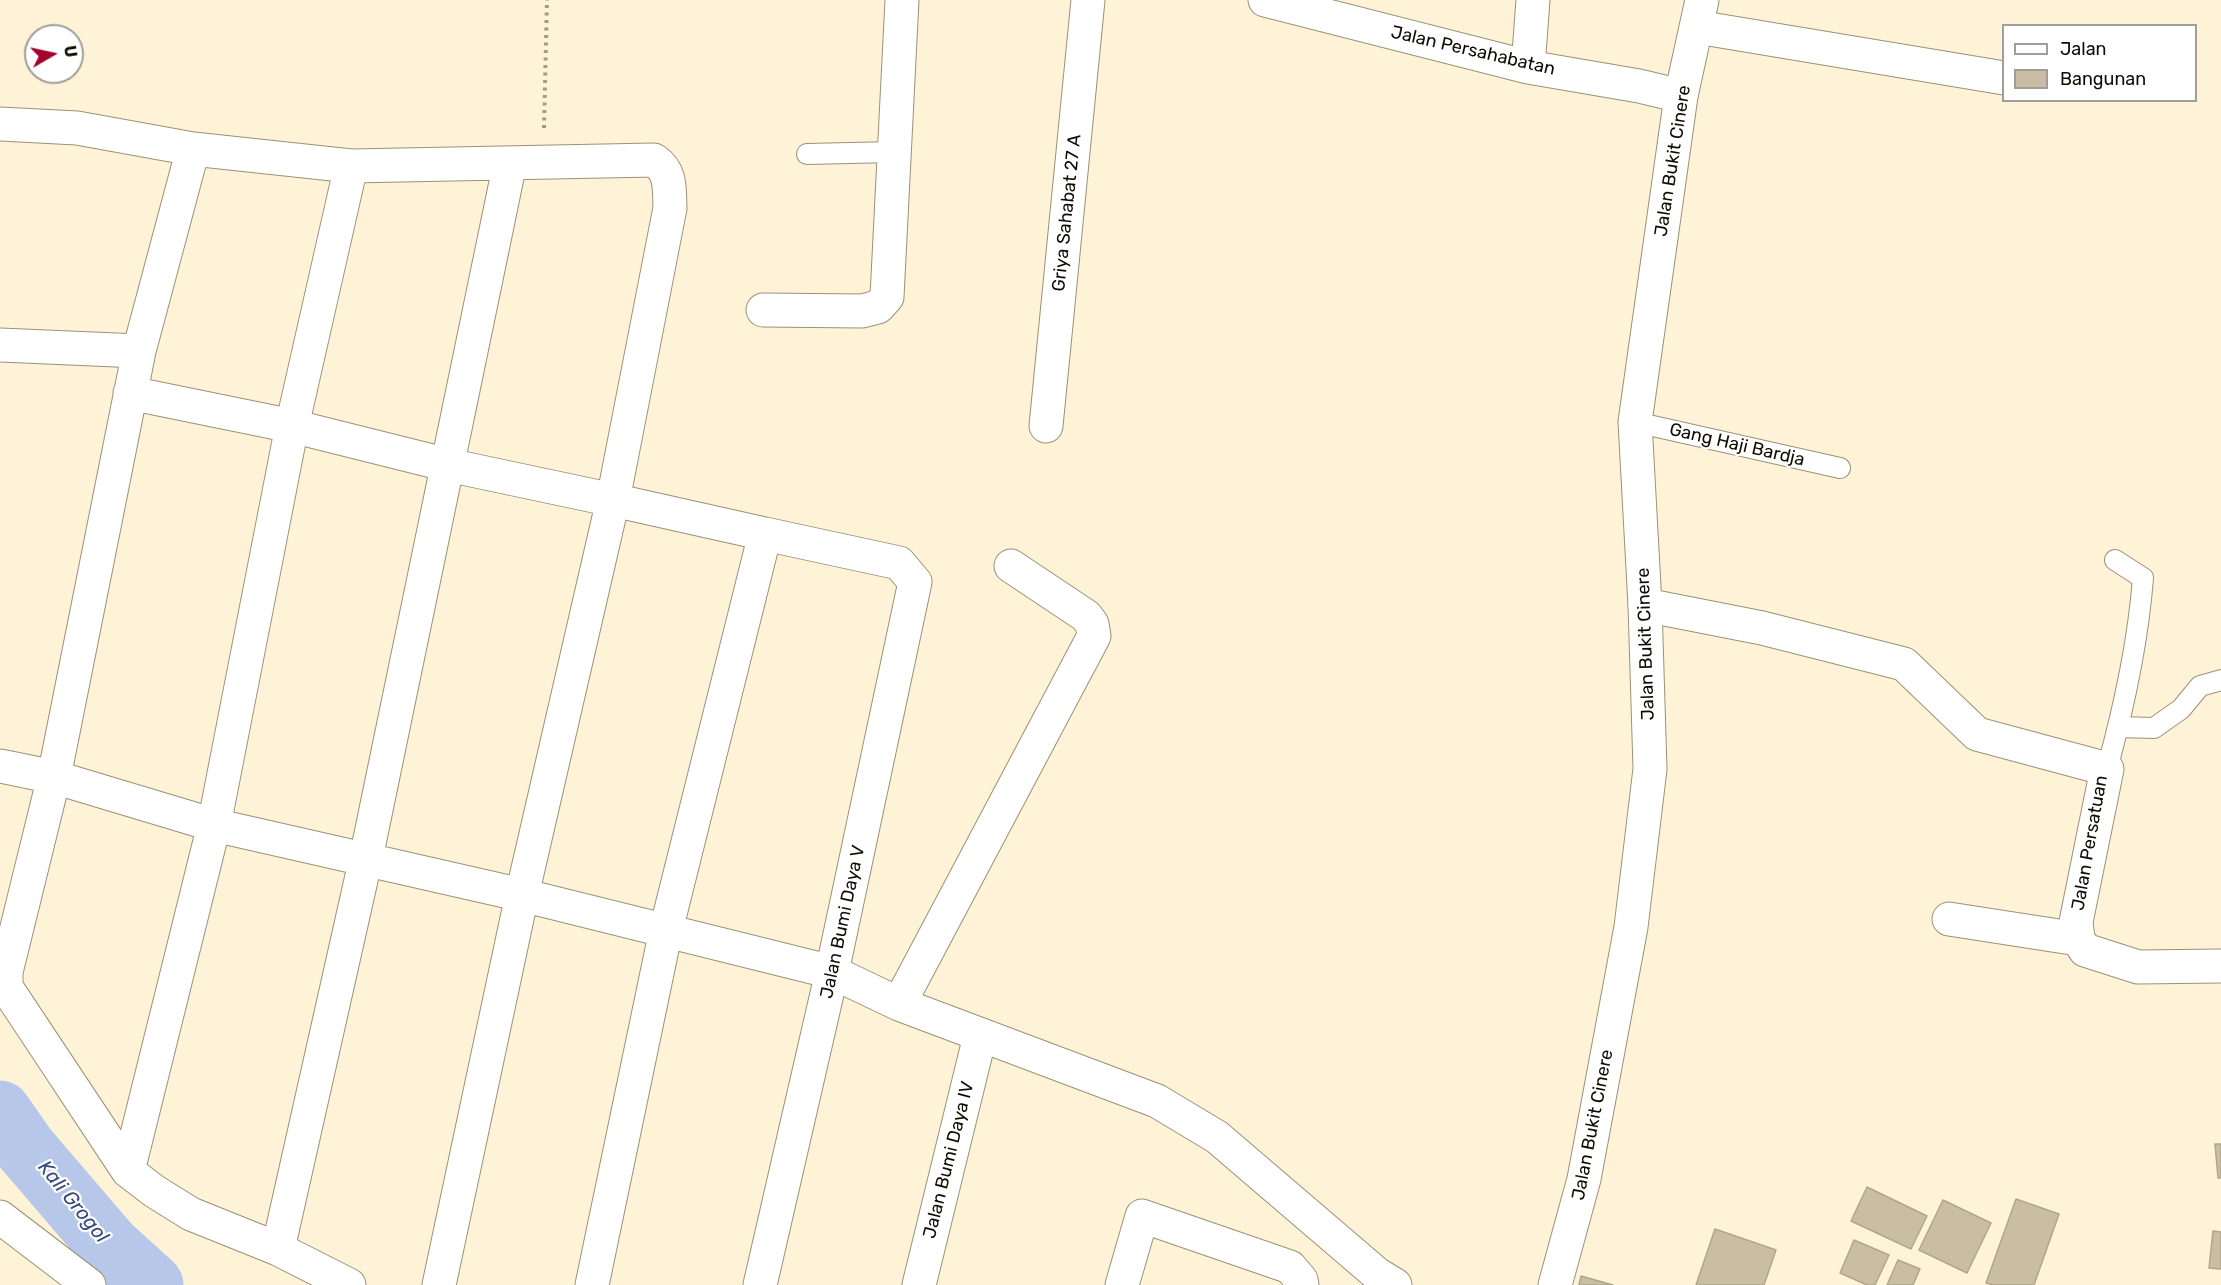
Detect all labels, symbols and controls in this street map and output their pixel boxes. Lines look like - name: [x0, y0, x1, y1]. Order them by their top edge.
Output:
- street label: Jalan Persahabatan: [1389, 22, 1557, 80]
- north arrow: [24, 24, 84, 84]
- legend: [2002, 24, 2197, 102]
- text: Jalan: [2060, 38, 2107, 60]
- text: U: [60, 44, 81, 59]
- text: Bangunan: [2060, 68, 2146, 90]
- street label: Jalan Bukit Cinere: [1650, 84, 1696, 238]
- street label: Griya Sahabat 27 A: [1048, 133, 1086, 293]
- street label: Gang Haji Bardja: [1667, 419, 1807, 471]
- street label: Jalan Bukit Cinere: [1633, 567, 1659, 721]
- street label: Jalan Persatuan: [2067, 774, 2113, 912]
- street label: Jalan Bumi Daya V: [816, 843, 870, 1001]
- street label: Jalan Bukit Cinere: [1568, 1048, 1618, 1202]
- street label: Jalan Bumi Daya IV: [919, 1079, 979, 1241]
- water label: Kali Grogol: [33, 1156, 113, 1248]

